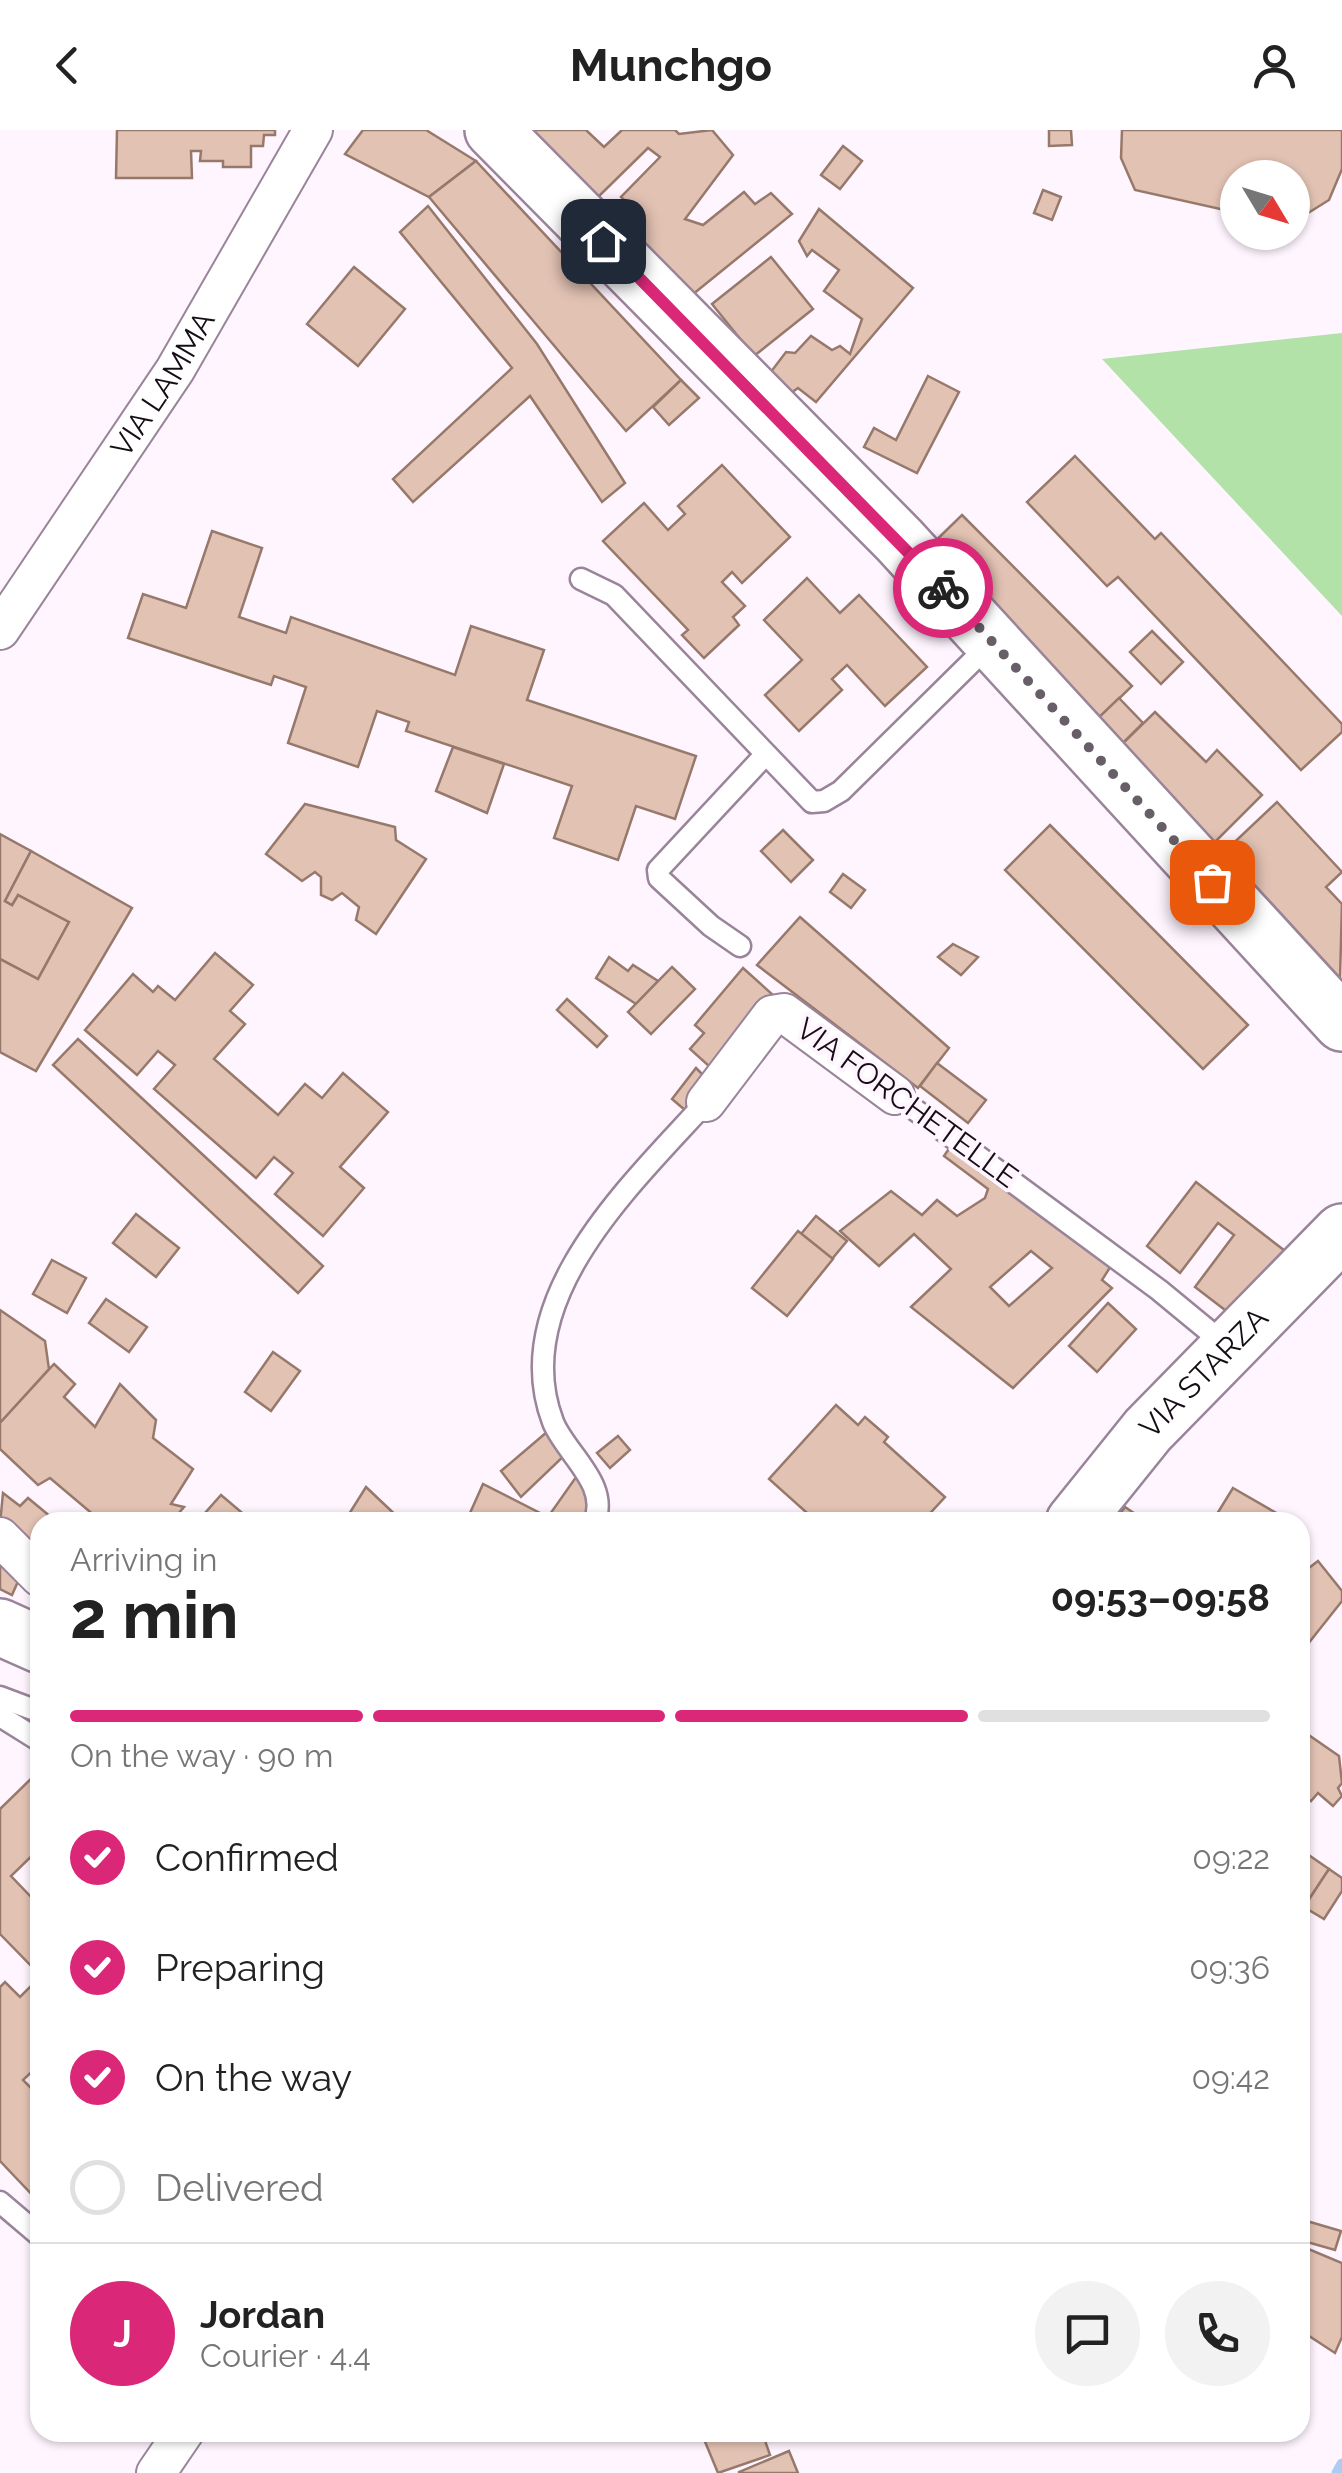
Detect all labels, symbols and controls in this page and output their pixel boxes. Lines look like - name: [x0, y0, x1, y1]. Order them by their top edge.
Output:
- icon: back: [40, 38, 95, 93]
- icon: person: [1247, 38, 1302, 93]
- text: Munchgo: [570, 39, 772, 92]
- north arrow: [1220, 160, 1310, 250]
- map controls: [1220, 160, 1310, 250]
- pin: [561, 199, 646, 284]
- icon: home: [576, 214, 631, 269]
- street label: VIA LAMMA: [104, 305, 222, 463]
- courier: [893, 538, 993, 638]
- icon: bike: [916, 561, 971, 616]
- pin: [1170, 840, 1255, 925]
- icon: bag: [1185, 855, 1240, 910]
- street label: VIA FORCHETELLE: [790, 1011, 1025, 1195]
- street label: VIA STARZA: [1132, 1300, 1275, 1445]
- text: Arriving in: [70, 1541, 217, 1578]
- text: 09:53–09:58: [1051, 1575, 1270, 1620]
- text: 2 min: [70, 1577, 239, 1653]
- text: On the way · 90 m: [70, 1737, 333, 1774]
- icon: check: [70, 1830, 125, 1885]
- text: Confirmed: [155, 1835, 339, 1880]
- text: 09:22: [1192, 1839, 1270, 1876]
- icon: check: [70, 1940, 125, 1995]
- text: Preparing: [155, 1945, 325, 1990]
- text: 09:36: [1189, 1949, 1270, 1986]
- icon: check: [70, 2050, 125, 2105]
- text: On the way: [155, 2055, 352, 2100]
- text: 09:42: [1192, 2059, 1270, 2096]
- text: Delivered: [155, 2165, 324, 2210]
- button: chat: [1035, 2281, 1140, 2386]
- button: phone: [1165, 2281, 1270, 2386]
- text: Jordan: [200, 2292, 325, 2337]
- text: J: [113, 2311, 132, 2356]
- text: Courier · 4.4: [200, 2337, 371, 2374]

